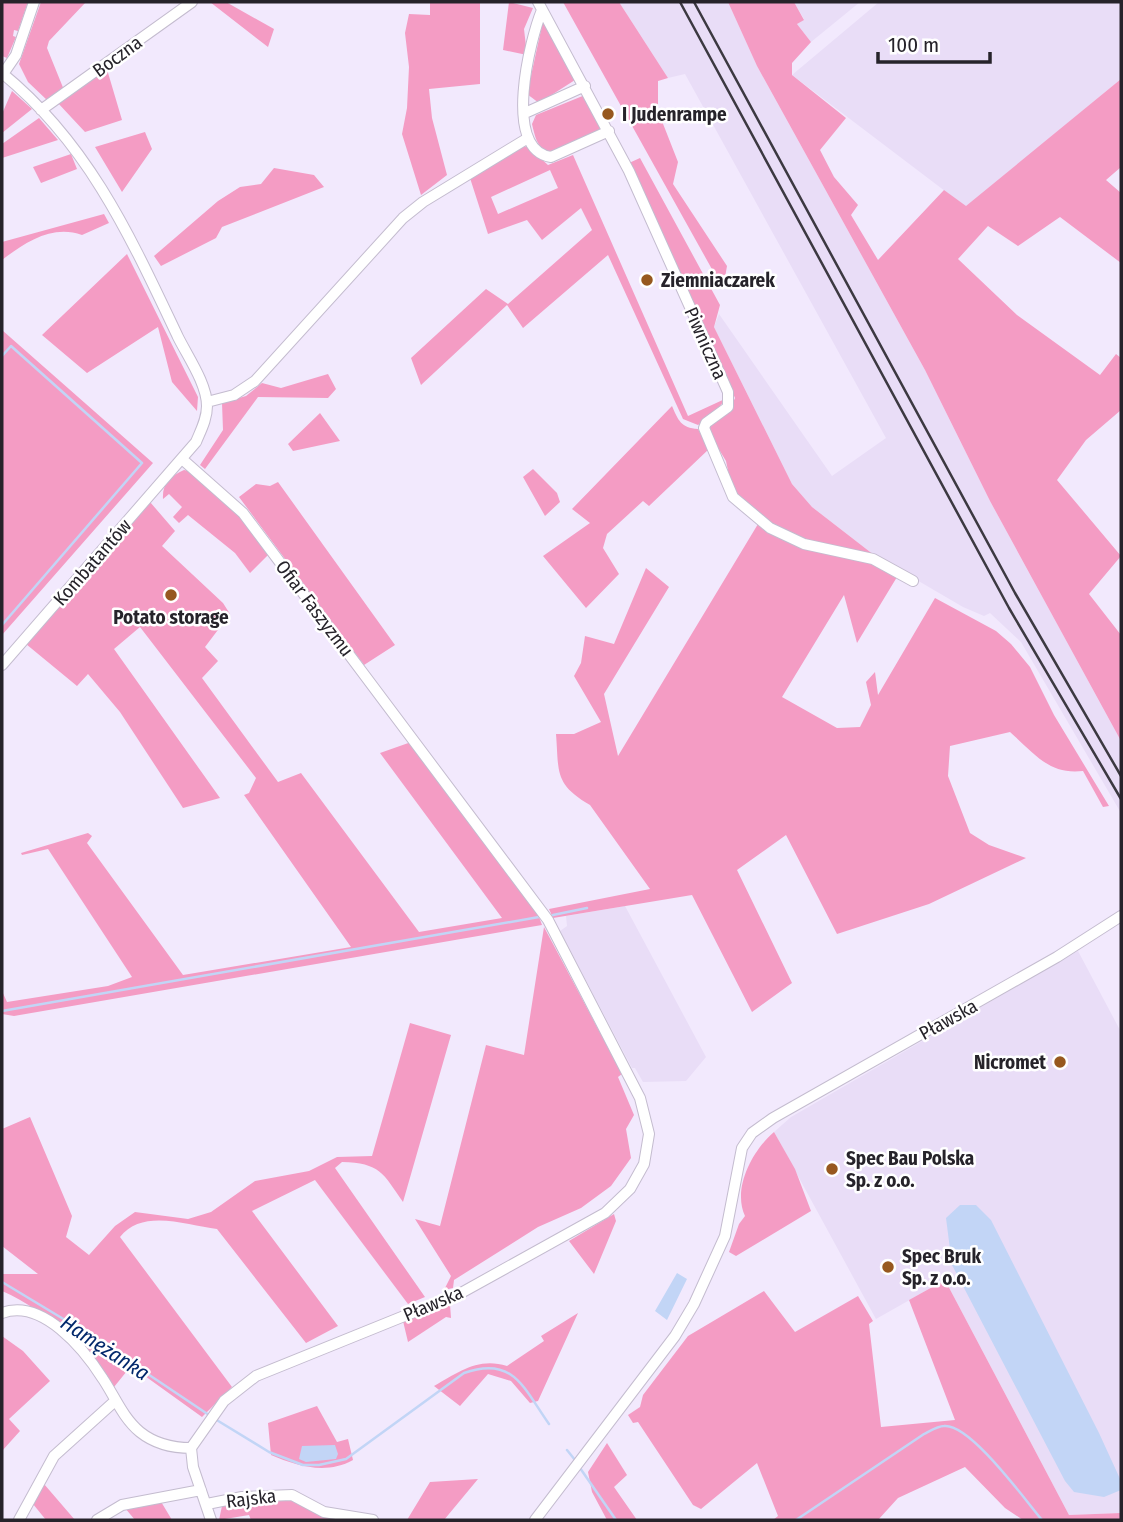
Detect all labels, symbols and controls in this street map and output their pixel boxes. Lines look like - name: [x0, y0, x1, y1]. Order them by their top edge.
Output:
- scale bar: [878, 21, 990, 65]
- street label: Boczna: [88, 31, 146, 82]
- text: 100 m: [888, 32, 939, 58]
- place label: I Judenrampe: [622, 103, 727, 126]
- marker: I Judenrampe: [600, 106, 616, 122]
- place label: Ziemniaczarek: [661, 269, 775, 292]
- marker: Ziemniaczarek: [639, 272, 655, 288]
- street label: Piwniczna: [679, 303, 732, 383]
- street label: Kombatantów: [48, 514, 137, 610]
- street label: Ofiar Faszyzmu: [271, 556, 358, 661]
- marker: Potato storage: [163, 587, 179, 603]
- place label: Potato storage: [113, 606, 229, 629]
- street label: Pławska: [915, 994, 981, 1045]
- place label: Nicromet: [974, 1051, 1046, 1074]
- marker: Nicromet: [1052, 1054, 1068, 1070]
- place label: Spec Bau Polska Sp. z o.o.: [846, 1147, 974, 1192]
- marker: Spec Bau Polska Sp. z o.o.: [824, 1161, 840, 1177]
- place label: Spec Bruk Sp. z o.o.: [902, 1245, 981, 1290]
- marker: Spec Bruk Sp. z o.o.: [880, 1259, 896, 1275]
- street label: Pławska: [400, 1281, 467, 1326]
- water label: Hamężanka: [56, 1310, 154, 1386]
- street label: Rajska: [225, 1484, 277, 1513]

